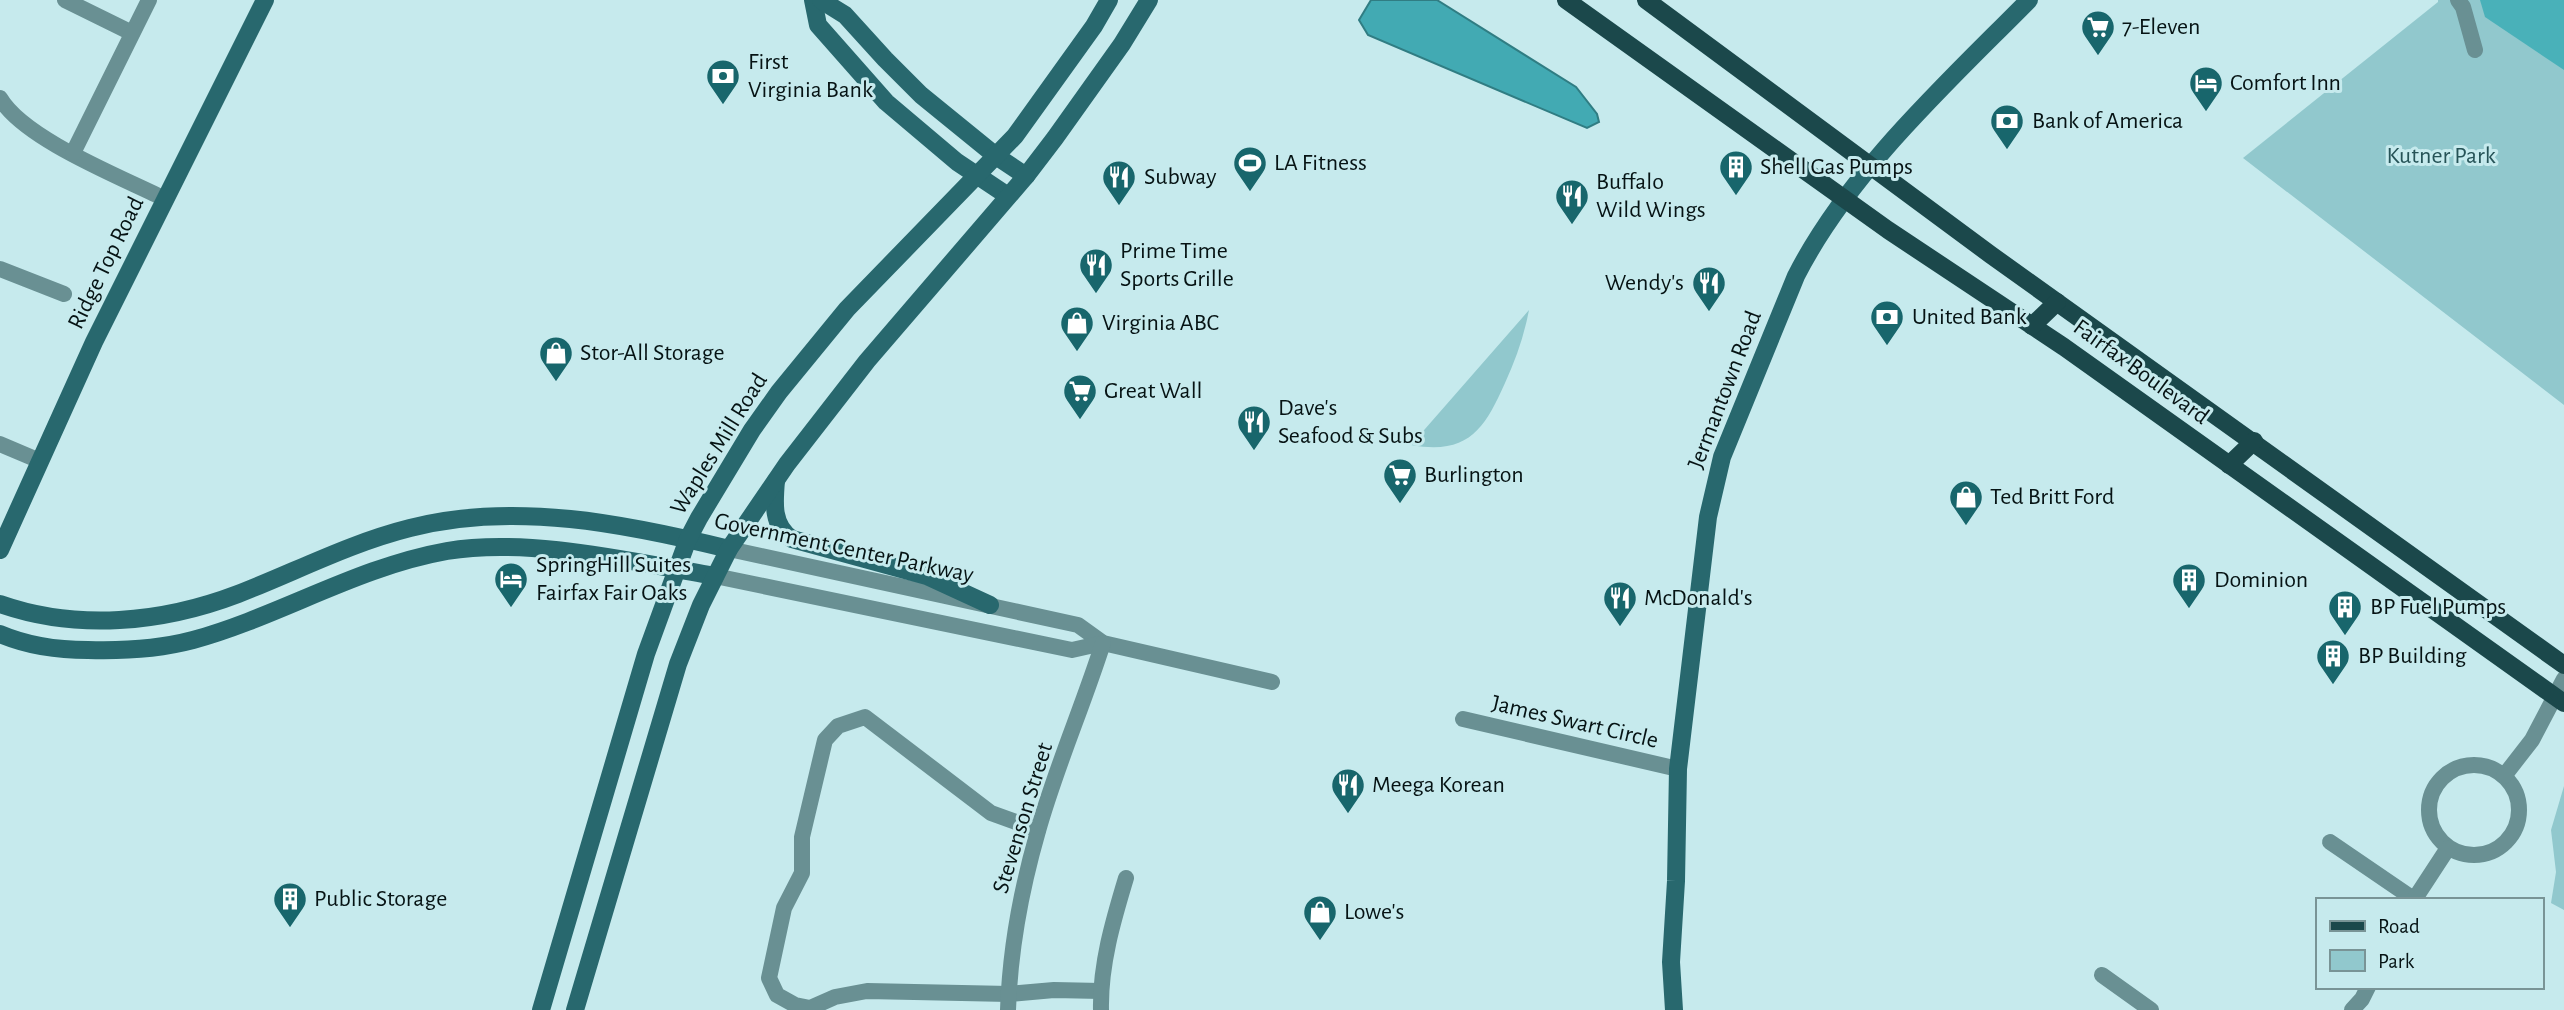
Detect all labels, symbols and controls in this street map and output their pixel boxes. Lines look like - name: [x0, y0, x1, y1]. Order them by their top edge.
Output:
- supermarket icon: 7-Eleven: [2079, 8, 2117, 57]
- place label: 7-Eleven: [2122, 15, 2200, 39]
- place label: First Virginia Bank: [748, 50, 873, 102]
- bank icon: First Virginia Bank: [704, 57, 742, 106]
- hotel icon: Comfort Inn: [2187, 64, 2225, 113]
- place label: Comfort Inn: [2230, 71, 2341, 95]
- bank icon: Bank of America: [1988, 102, 2026, 151]
- place label: Bank of America: [2032, 109, 2183, 133]
- sports icon: LA Fitness: [1231, 144, 1269, 193]
- park label: Kutner Park: [2386, 144, 2496, 168]
- building icon: Shell Gas Pumps: [1717, 148, 1755, 197]
- place label: LA Fitness: [1274, 151, 1367, 175]
- place label: Shell Gas Pumps: [1760, 155, 1913, 179]
- restaurant icon: Subway: [1100, 158, 1138, 207]
- place label: Subway: [1144, 165, 1216, 189]
- place label: Buffalo Wild Wings: [1596, 170, 1706, 222]
- restaurant icon: Buffalo Wild Wings: [1553, 177, 1591, 226]
- street label: Ridge Top Road: [64, 193, 148, 333]
- place label: Prime Time Sports Grille: [1120, 239, 1234, 291]
- restaurant icon: Prime Time Sports Grille: [1077, 246, 1115, 295]
- restaurant icon: Wendy's: [1690, 264, 1728, 313]
- place label: Wendy's: [1605, 271, 1684, 295]
- bank icon: United Bank: [1868, 298, 1906, 347]
- shop icon: Virginia ABC: [1058, 304, 1096, 353]
- place label: United Bank: [1912, 305, 2027, 329]
- street label: Jermantown Road: [1684, 308, 1766, 472]
- place label: Virginia ABC: [1102, 311, 1219, 335]
- street label: Fairfax Boulevard: [2069, 315, 2213, 429]
- shop icon: Stor-All Storage: [537, 334, 575, 383]
- place label: Stor-All Storage: [580, 341, 725, 365]
- street label: Waples Mill Road: [666, 369, 772, 519]
- supermarket icon: Great Wall: [1061, 372, 1099, 421]
- place label: Great Wall: [1104, 379, 1203, 403]
- place label: Dave's Seafood & Subs: [1278, 396, 1423, 448]
- restaurant icon: Dave's Seafood & Subs: [1235, 403, 1273, 452]
- supermarket icon: Burlington: [1381, 456, 1419, 505]
- place label: Burlington: [1424, 463, 1524, 487]
- shop icon: Ted Britt Ford: [1947, 478, 1985, 527]
- place label: Ted Britt Ford: [1990, 485, 2114, 509]
- street label: Government Center Parkway: [712, 509, 976, 587]
- place label: SpringHill Suites Fairfax Fair Oaks: [536, 553, 691, 605]
- hotel icon: SpringHill Suites Fairfax Fair Oaks: [492, 560, 530, 609]
- building icon: Dominion: [2170, 561, 2208, 610]
- place label: Dominion: [2214, 568, 2308, 592]
- restaurant icon: McDonald's: [1601, 579, 1639, 628]
- place label: McDonald's: [1644, 586, 1753, 610]
- building icon: BP Fuel Pumps: [2326, 588, 2364, 637]
- place label: BP Fuel Pumps: [2370, 595, 2506, 619]
- building icon: BP Building: [2314, 637, 2352, 686]
- place label: BP Building: [2358, 644, 2467, 668]
- street label: James Swart Circle: [1489, 691, 1661, 753]
- street label: Stevenson Street: [989, 739, 1057, 896]
- restaurant icon: Meega Korean: [1329, 766, 1367, 815]
- place label: Meega Korean: [1372, 773, 1505, 797]
- building icon: Public Storage: [271, 880, 309, 929]
- place label: Public Storage: [314, 887, 447, 911]
- shop icon: Lowe's: [1301, 893, 1339, 942]
- legend: [2316, 898, 2543, 989]
- place label: Lowe's: [1344, 900, 1404, 924]
- text: Road: [2378, 916, 2420, 937]
- text: Park: [2378, 951, 2415, 972]

